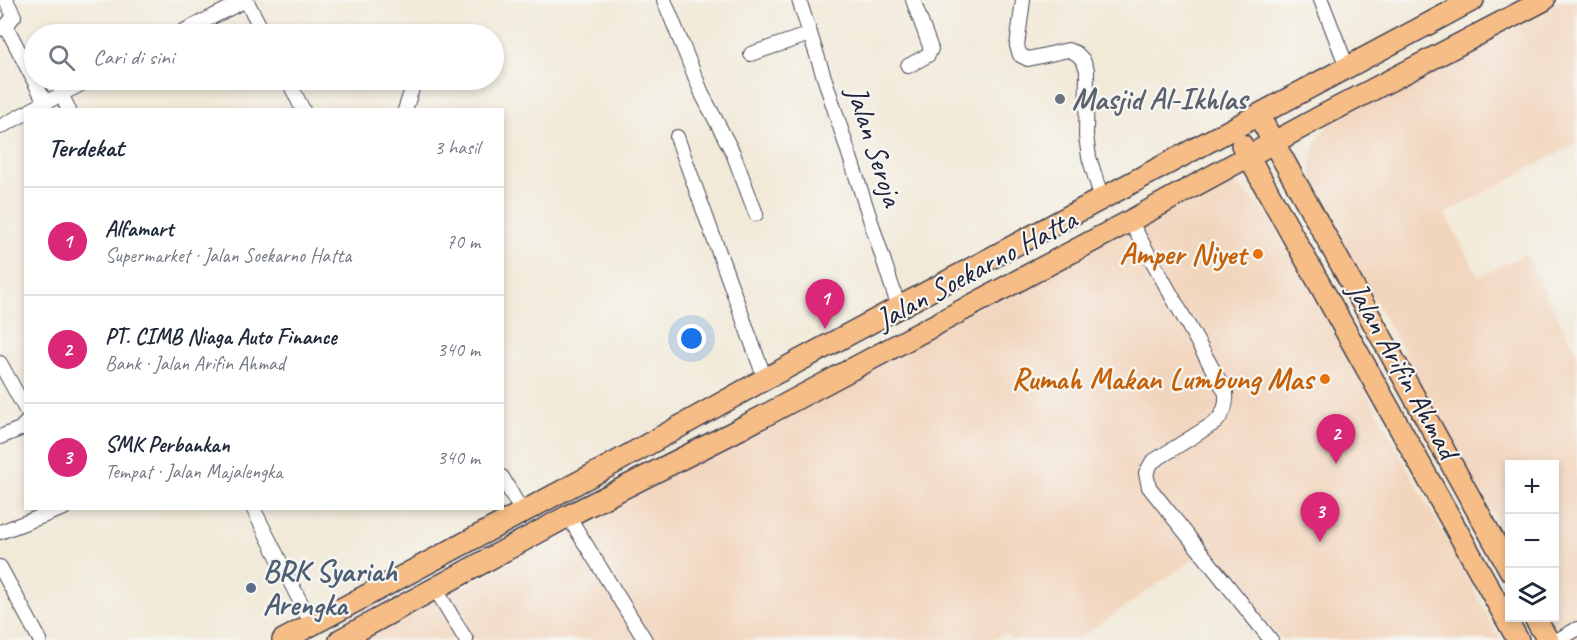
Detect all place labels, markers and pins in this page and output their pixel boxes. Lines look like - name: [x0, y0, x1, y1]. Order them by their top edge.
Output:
- place label: Masjid Al-Ikhlas: [1072, 80, 1250, 118]
- marker: Masjid Al-Ikhlas: [1053, 92, 1067, 106]
- place label: Amper Niyet: [1120, 235, 1249, 273]
- marker: Amper Niyet: [1251, 247, 1265, 261]
- pin: 1: [806, 280, 844, 329]
- place label: Rumah Makan Lumbung Mas: [1012, 360, 1316, 398]
- marker: Rumah Makan Lumbung Mas: [1318, 372, 1332, 386]
- pin: 2: [1316, 414, 1356, 464]
- pin: 3: [1300, 492, 1340, 542]
- place label: BRK Syariah Arengka: [263, 552, 398, 624]
- marker: BRK Syariah Arengka: [244, 581, 258, 595]

